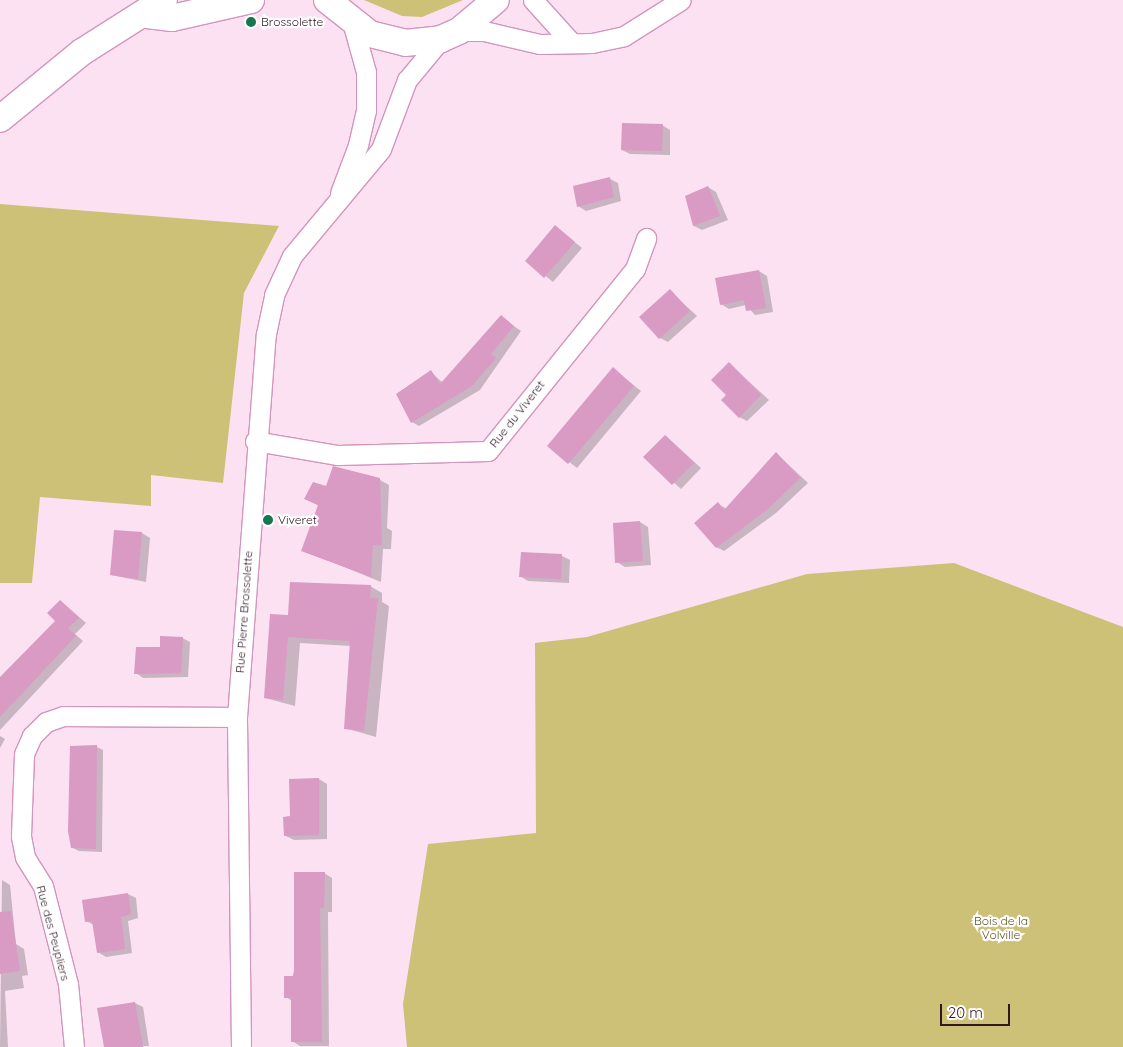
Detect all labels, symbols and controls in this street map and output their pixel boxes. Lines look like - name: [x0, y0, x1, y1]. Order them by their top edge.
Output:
- place label: Brossolette: [261, 15, 323, 29]
- marker: Brossolette: [245, 16, 257, 28]
- street label: Rue du Viveret: [486, 378, 548, 450]
- place label: Viveret: [278, 513, 317, 527]
- marker: Viveret: [262, 514, 274, 526]
- street label: Rue Pierre Brossolette: [233, 550, 255, 674]
- street label: Rue des Peupliers: [33, 884, 73, 982]
- park label: Bois de la Volville: [974, 914, 1028, 942]
- scale bar: [943, 994, 1013, 1026]
- text: 20 m: [948, 1003, 983, 1022]

